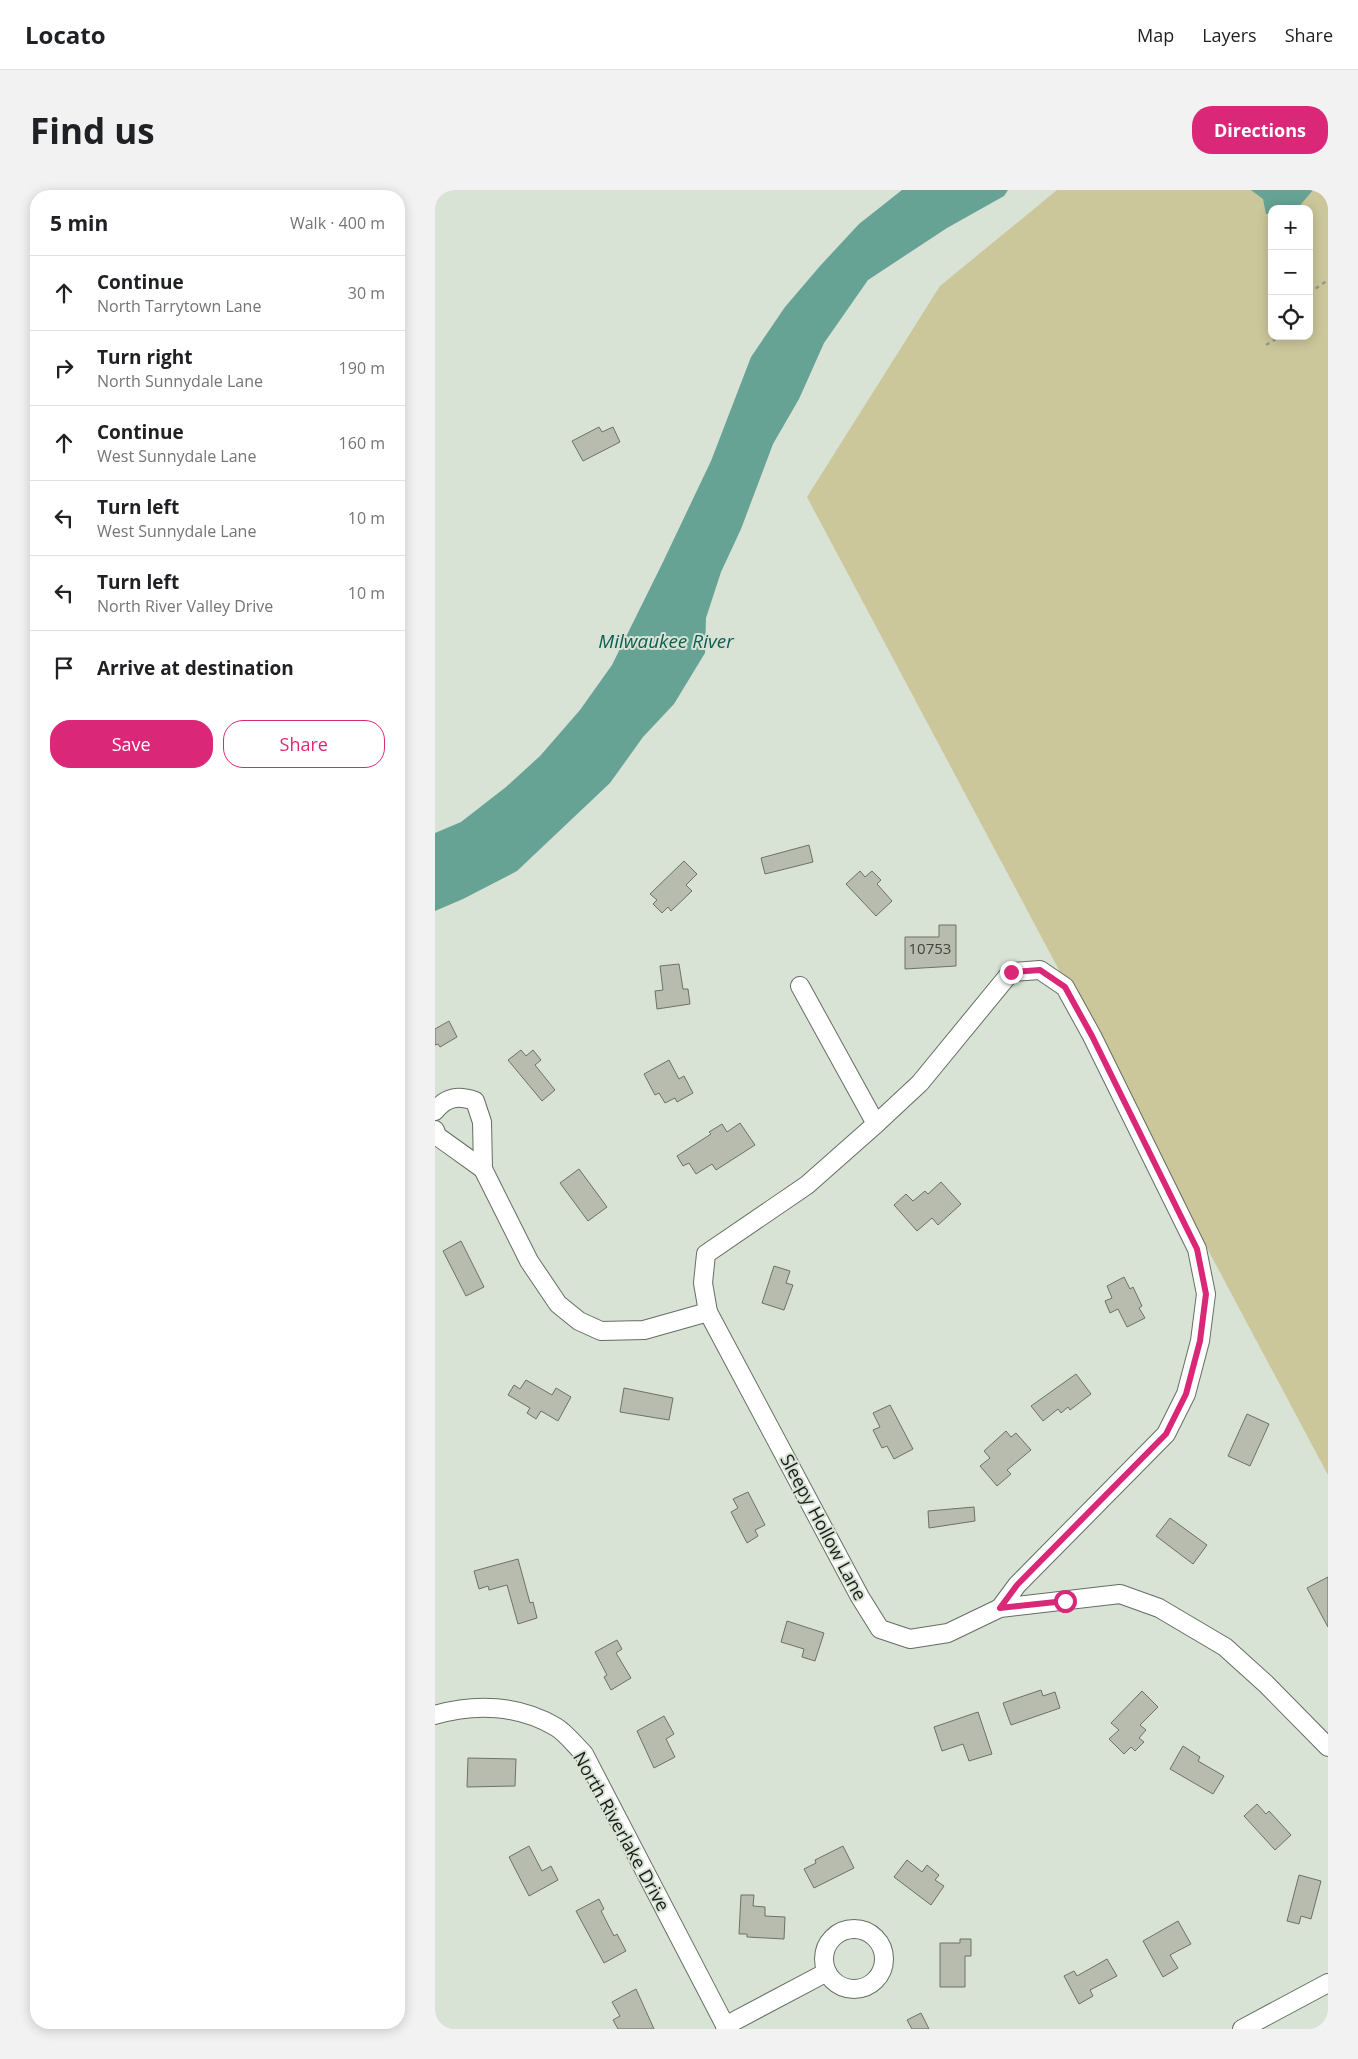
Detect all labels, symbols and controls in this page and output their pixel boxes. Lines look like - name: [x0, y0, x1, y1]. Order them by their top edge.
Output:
- text: Locato: [25, 18, 106, 51]
- text: Map: [1137, 23, 1174, 47]
- text: Layers: [1202, 23, 1257, 47]
- text: Share: [1285, 23, 1333, 47]
- button: Directions: [1192, 106, 1328, 154]
- text: Find us: [30, 107, 155, 154]
- map controls: [1268, 205, 1313, 340]
- button: +: [1268, 205, 1313, 250]
- text: 5 min: [50, 209, 108, 237]
- text: Walk · 400 m: [290, 212, 385, 234]
- button: −: [1268, 250, 1313, 295]
- text: Continue: [97, 269, 184, 295]
- icon: ahead: [50, 279, 78, 307]
- text: 30 m: [348, 282, 385, 304]
- text: North Tarrytown Lane: [97, 295, 261, 317]
- button: locate: [1268, 295, 1313, 340]
- text: Turn right: [97, 344, 192, 370]
- icon: right: [50, 354, 78, 382]
- text: 190 m: [339, 357, 385, 379]
- text: North Sunnydale Lane: [97, 370, 263, 392]
- text: Continue: [97, 419, 184, 445]
- icon: ahead: [50, 429, 78, 457]
- text: 160 m: [339, 432, 385, 454]
- text: West Sunnydale Lane: [97, 445, 256, 467]
- text: Turn left: [97, 494, 179, 520]
- icon: left: [50, 504, 78, 532]
- text: 10 m: [348, 507, 385, 529]
- text: West Sunnydale Lane: [97, 520, 256, 542]
- text: Turn left: [97, 569, 179, 595]
- icon: left: [50, 579, 78, 607]
- text: 10 m: [348, 582, 385, 604]
- text: North River Valley Drive: [97, 595, 273, 617]
- water label: Milwaukee River: [598, 628, 735, 654]
- icon: arrive: [50, 654, 78, 682]
- text: Arrive at destination: [97, 655, 294, 681]
- button: Save: [50, 720, 213, 768]
- button: Share: [223, 720, 385, 768]
- house number: 10753: [909, 938, 951, 958]
- route end: [1000, 961, 1023, 984]
- street label: Sleepy Hollow Lane: [775, 1450, 873, 1604]
- route start: [1054, 1590, 1077, 1613]
- street label: North Riverlake Drive: [568, 1747, 676, 1915]

